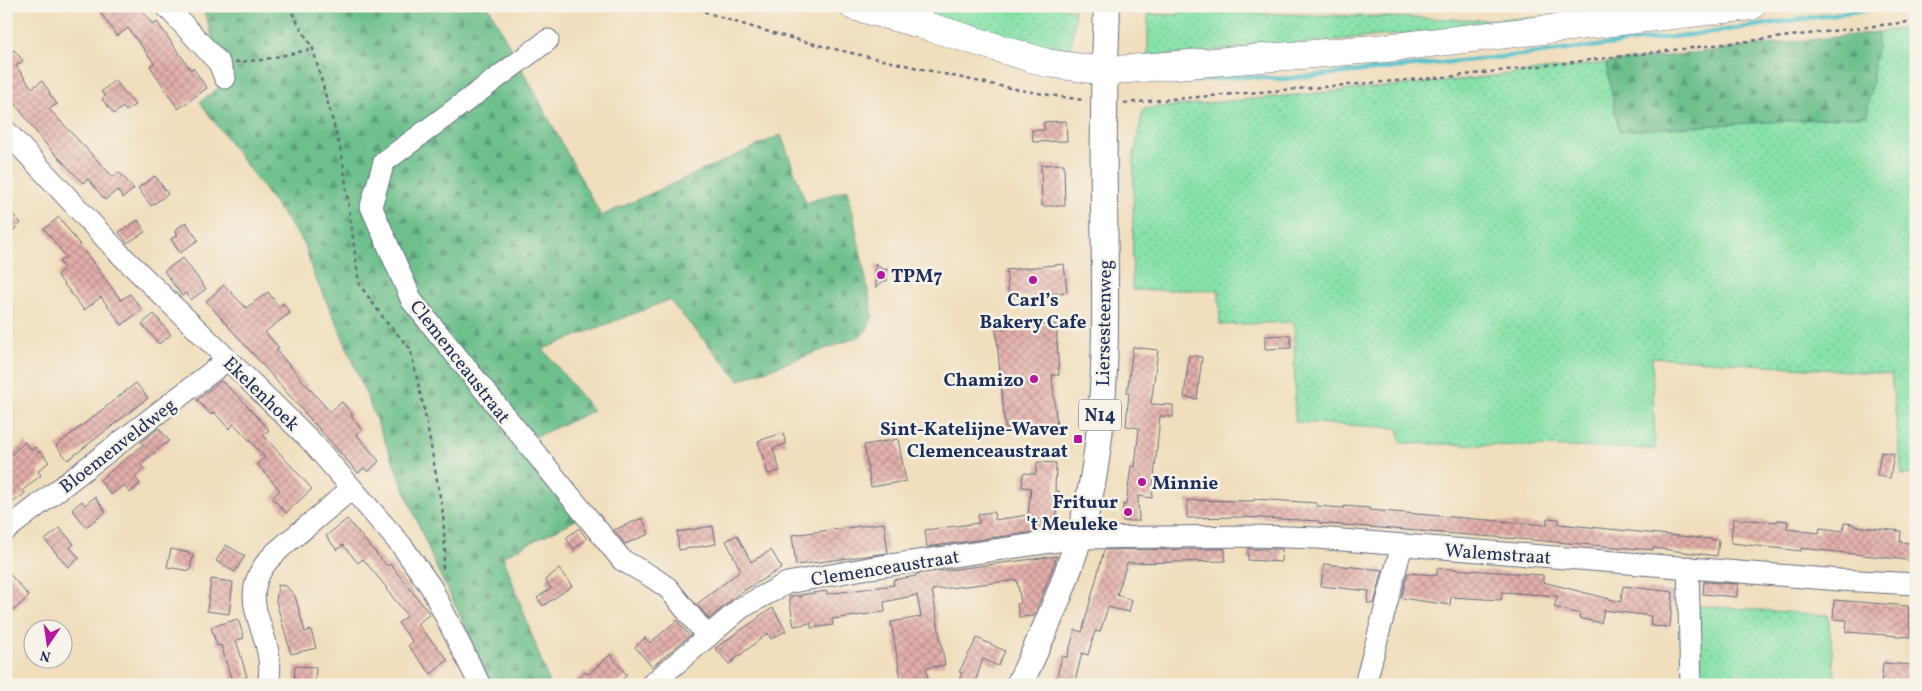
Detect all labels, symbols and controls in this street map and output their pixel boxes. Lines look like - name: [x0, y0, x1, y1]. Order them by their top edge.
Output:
- street label: Liersesteenweg: [1091, 259, 1119, 387]
- place label: TPM7: [891, 264, 943, 290]
- marker: TPM7: [875, 269, 887, 281]
- marker: Carl’s Bakery Cafe: [1027, 274, 1039, 286]
- place label: Carl’s Bakery Cafe: [979, 288, 1087, 336]
- street label: Clemenceaustraat: [403, 295, 516, 430]
- street label: Ekelenhoek: [217, 351, 305, 438]
- place label: Chamizo: [943, 368, 1024, 394]
- marker: Chamizo: [1028, 373, 1040, 385]
- street label: Bloemenveldweg: [54, 393, 182, 500]
- road number: N14: [1079, 400, 1121, 430]
- place label: Sint-Katelijne-Waver Clemenceaustraat: [880, 417, 1068, 465]
- marker: Sint-Katelijne-Waver Clemenceaustraat: [1072, 433, 1084, 445]
- place label: Minnie: [1152, 471, 1219, 497]
- marker: Minnie: [1136, 476, 1148, 488]
- place label: Frituur 't Meuleke: [1026, 490, 1118, 538]
- marker: Frituur 't Meuleke: [1122, 506, 1134, 518]
- street label: Walemstraat: [1444, 538, 1552, 572]
- street label: Clemenceaustraat: [809, 544, 962, 594]
- north arrow: [22, 618, 72, 668]
- text: N: [38, 645, 53, 666]

